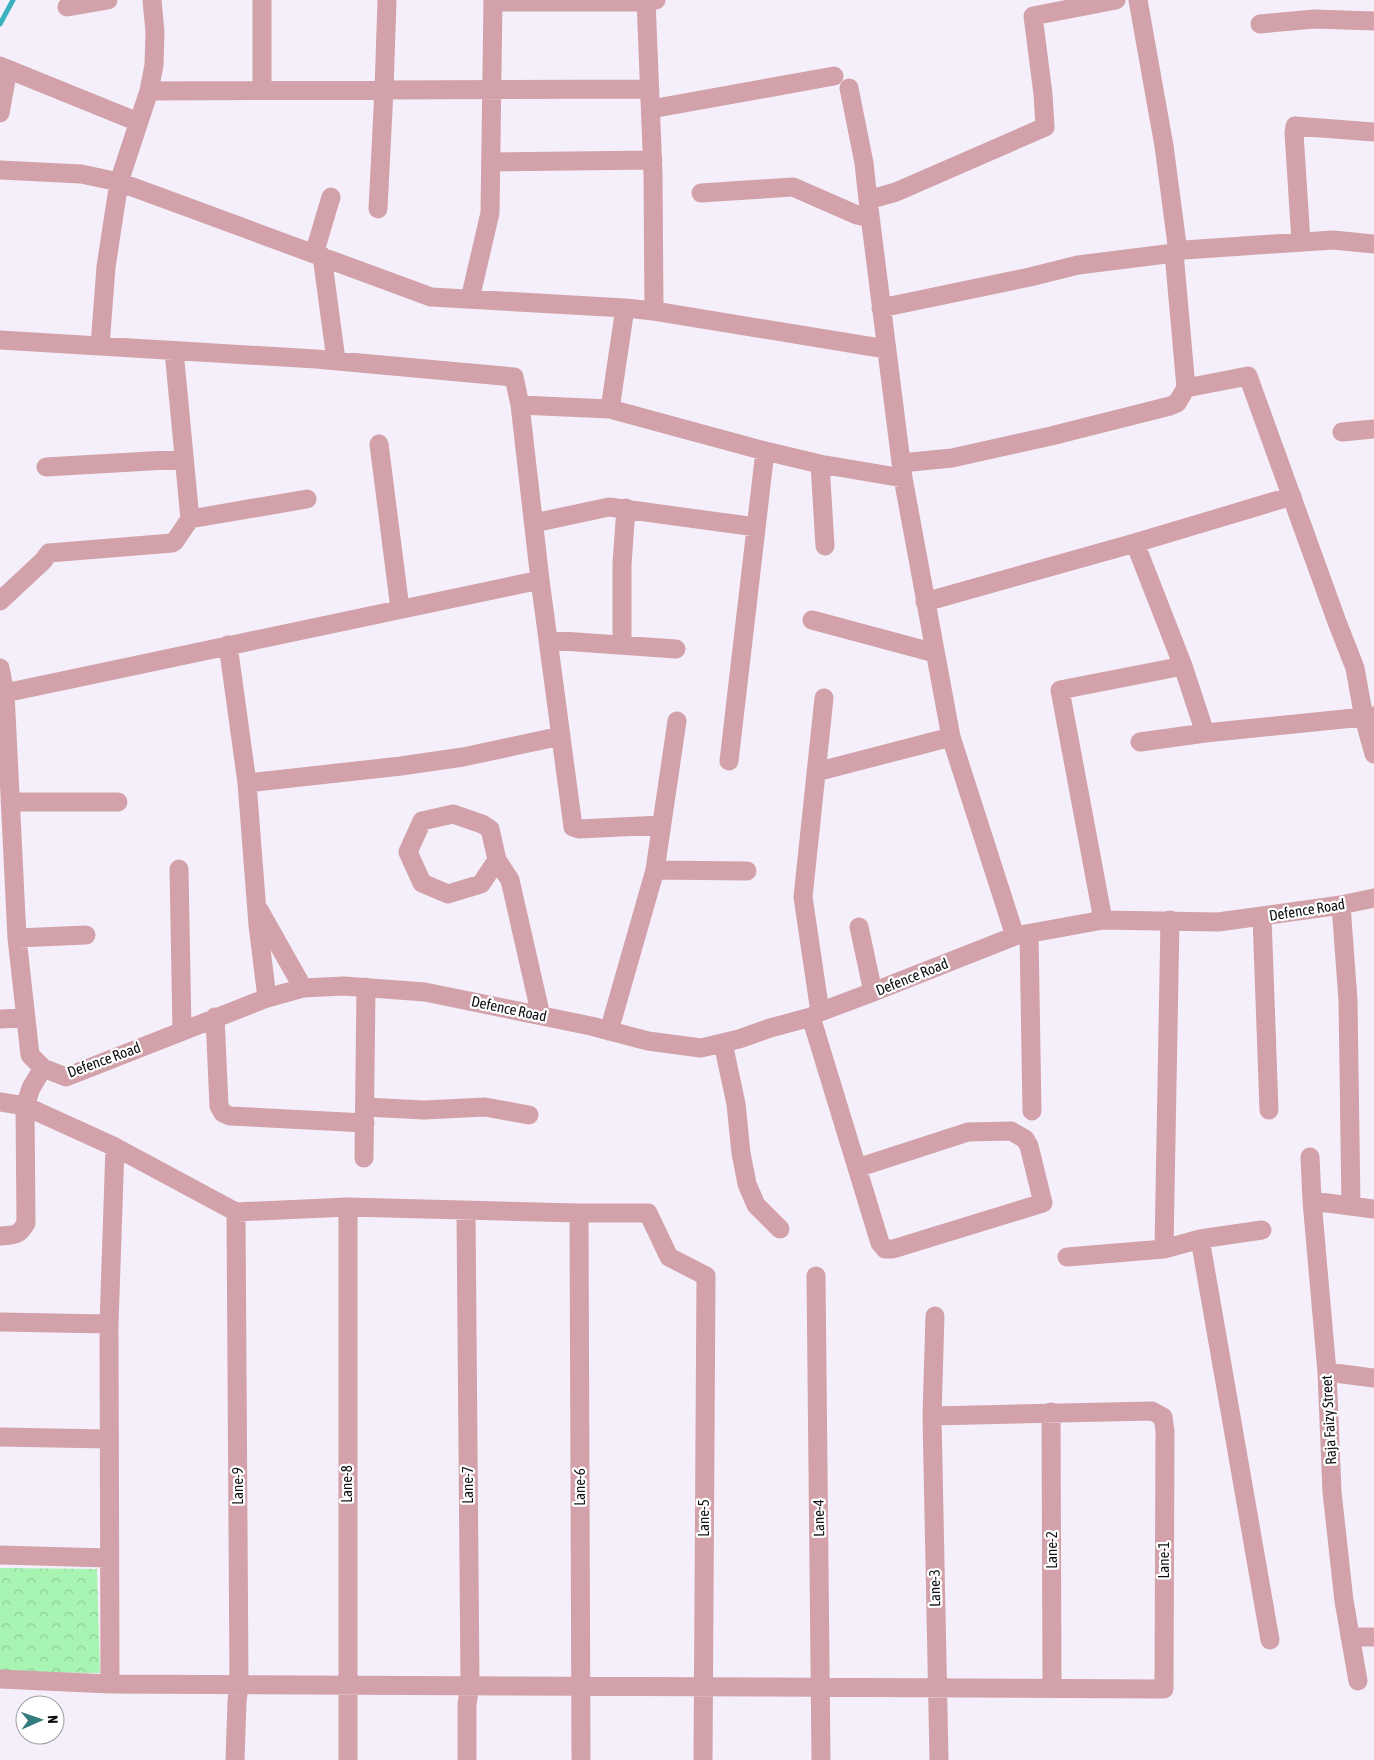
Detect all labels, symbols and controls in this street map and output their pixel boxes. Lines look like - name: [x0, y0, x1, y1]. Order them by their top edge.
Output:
- street label: Defence Road: [1268, 895, 1346, 924]
- street label: Defence Road: [873, 954, 950, 999]
- street label: Defence Road: [470, 992, 548, 1025]
- street label: Defence Road: [65, 1038, 143, 1081]
- street label: Raja Faizy Street: [1318, 1375, 1339, 1465]
- street label: Lane-8: [338, 1465, 355, 1503]
- street label: Lane-7: [459, 1466, 476, 1504]
- street label: Lane-9: [229, 1467, 246, 1505]
- street label: Lane-6: [571, 1468, 588, 1506]
- street label: Lane-5: [695, 1499, 712, 1537]
- street label: Lane-4: [810, 1499, 827, 1537]
- street label: Lane-2: [1043, 1531, 1060, 1569]
- street label: Lane-1: [1155, 1542, 1172, 1578]
- street label: Lane-3: [926, 1569, 943, 1607]
- north arrow: [15, 1695, 65, 1745]
- text: N: [45, 1715, 61, 1724]

